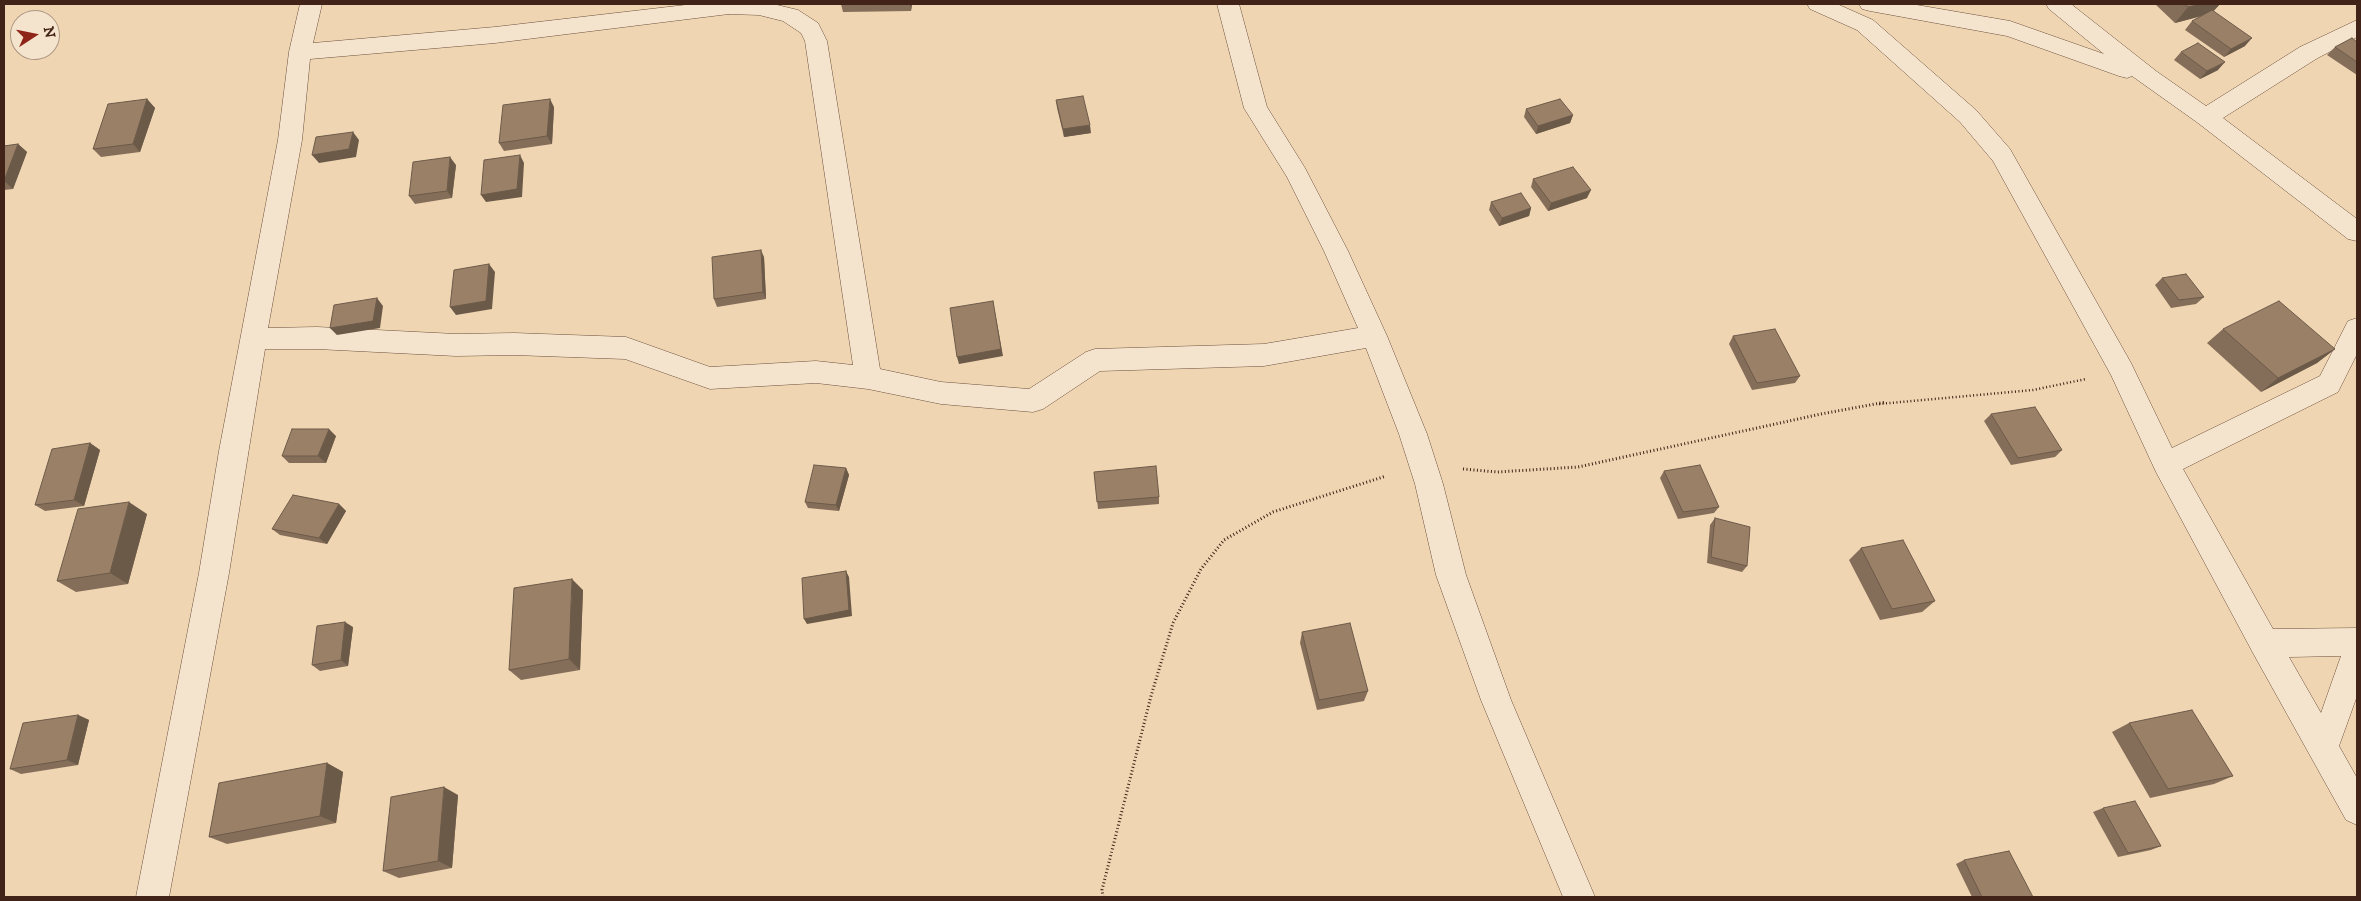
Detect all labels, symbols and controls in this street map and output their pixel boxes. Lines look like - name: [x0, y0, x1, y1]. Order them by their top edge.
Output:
- north arrow: [10, 10, 60, 60]
- text: N: [39, 25, 59, 40]

